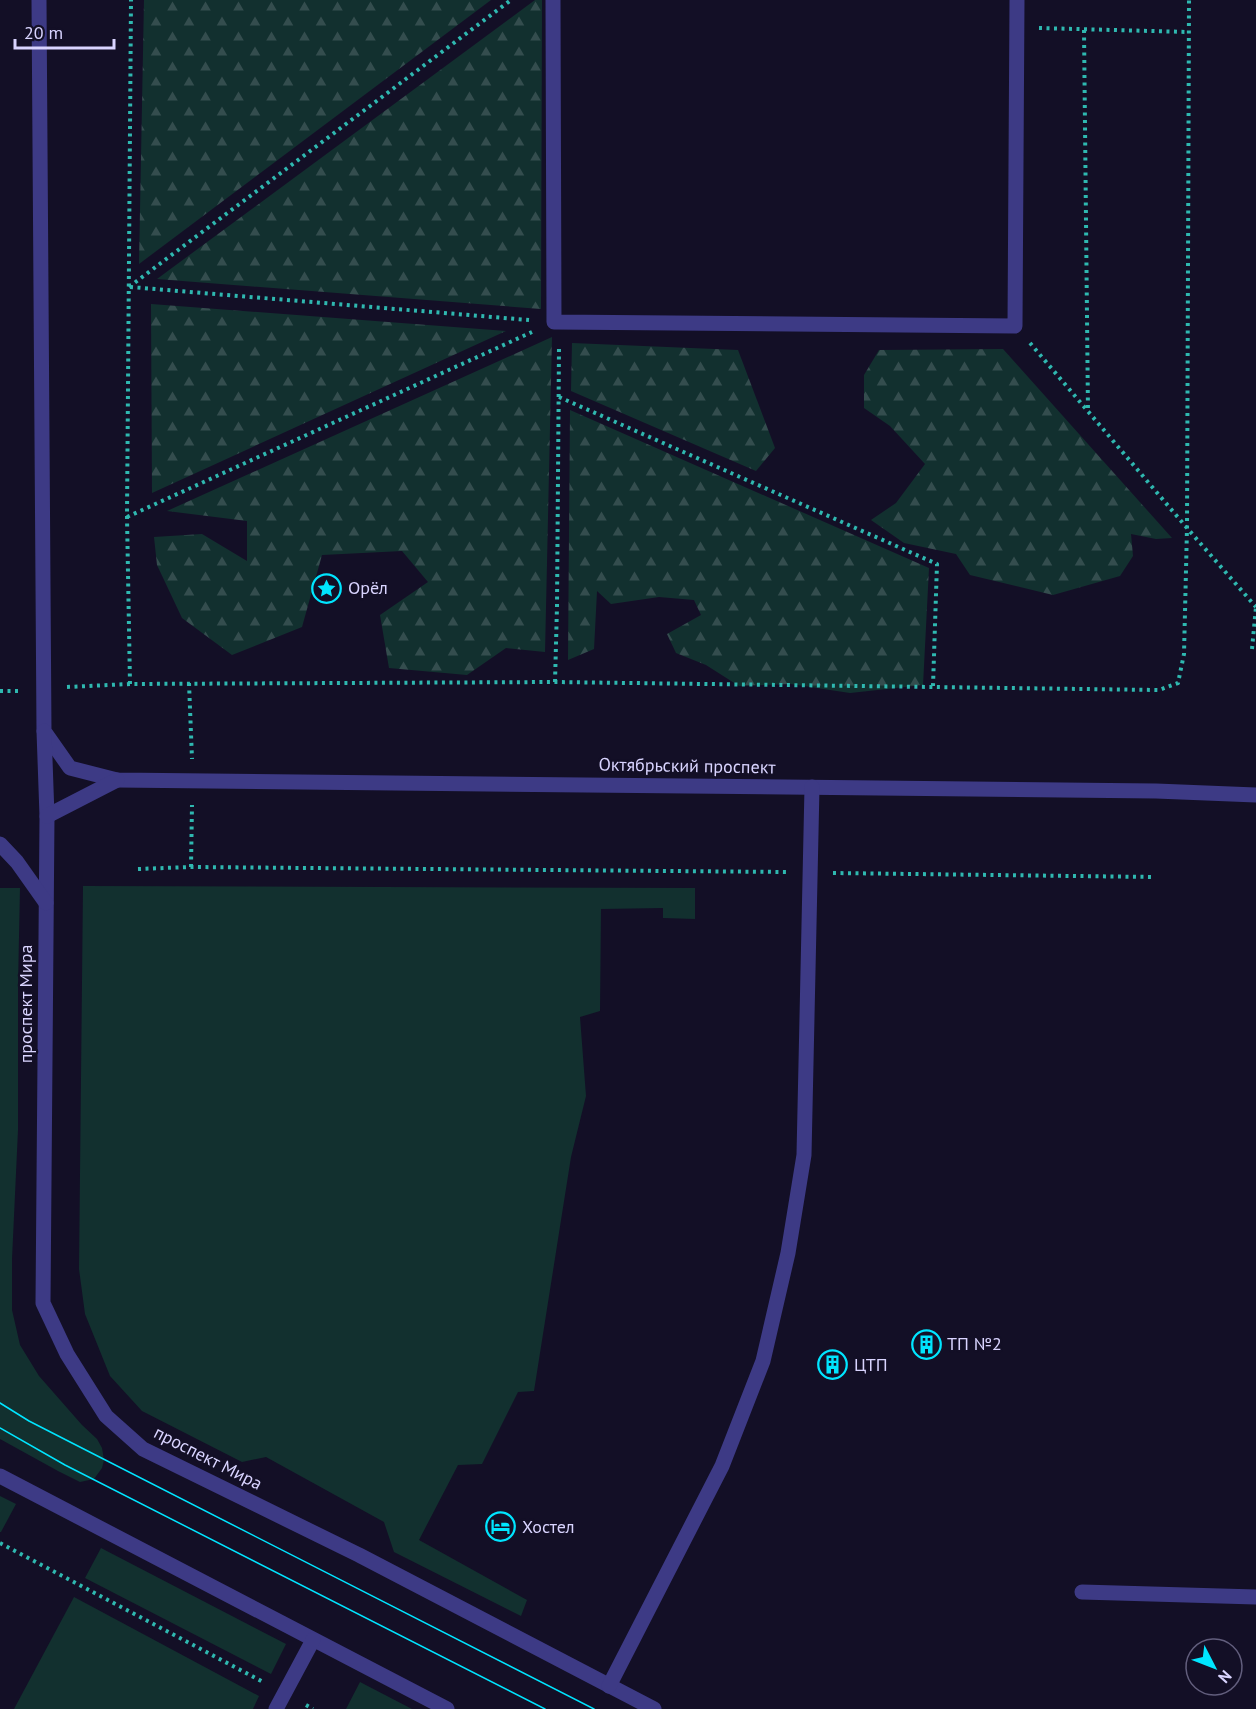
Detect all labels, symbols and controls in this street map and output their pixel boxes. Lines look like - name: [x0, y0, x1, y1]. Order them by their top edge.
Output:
- scale bar: [15, 12, 114, 50]
- text: 20 m: [24, 21, 63, 44]
- place icon: Орёл: [311, 572, 343, 604]
- place label: Орёл: [348, 576, 388, 599]
- street label: Октябрьский проспект: [598, 752, 777, 779]
- street label: проспект Мира: [14, 945, 37, 1063]
- building icon: ТП №2: [910, 1328, 942, 1360]
- place label: ТП №2: [947, 1332, 1002, 1355]
- building icon: ЦТП: [817, 1349, 849, 1381]
- place label: ЦТП: [854, 1353, 888, 1376]
- street label: проспект Мира: [150, 1420, 266, 1495]
- hotel icon: Хостел: [485, 1511, 517, 1543]
- place label: Хостел: [522, 1515, 575, 1538]
- north arrow: [1184, 1637, 1244, 1697]
- text: N: [1214, 1666, 1236, 1688]

